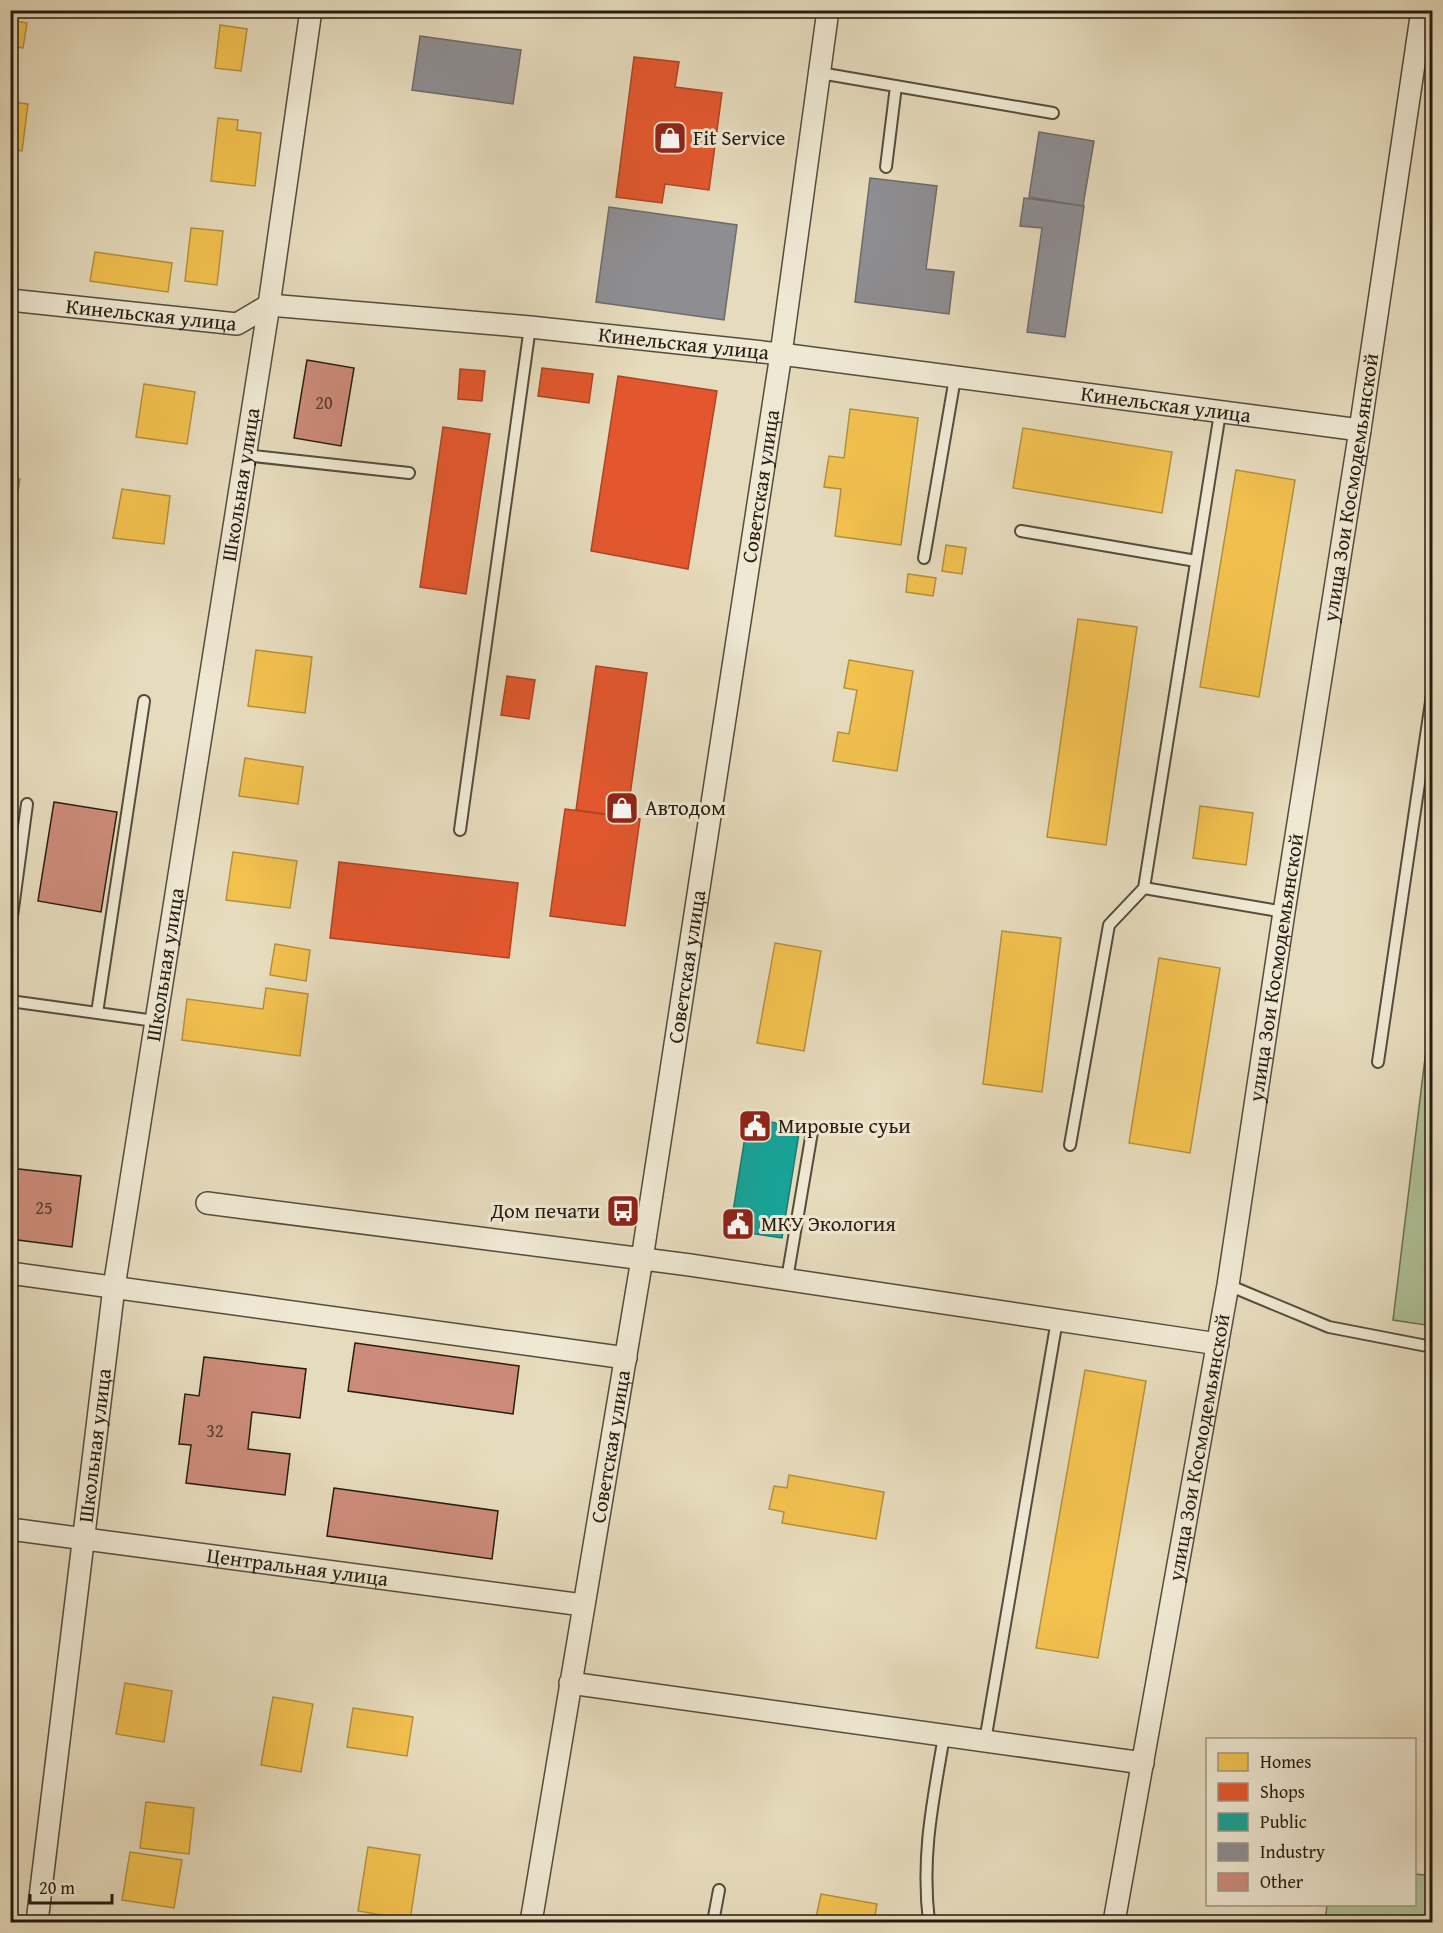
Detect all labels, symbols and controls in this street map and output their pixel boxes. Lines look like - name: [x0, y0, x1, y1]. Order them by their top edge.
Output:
- shop icon: Fit Service: [652, 120, 688, 156]
- place label: Fit Service: [693, 122, 786, 153]
- street label: Кинельская улица: [64, 290, 238, 339]
- street label: Кинельская улица: [597, 318, 771, 368]
- street label: улица Зои Космодемьянской: [1314, 351, 1386, 625]
- street label: Кинельская улица: [1079, 378, 1253, 431]
- house number: 20: [315, 389, 333, 416]
- street label: Школьная улица: [213, 406, 268, 563]
- street label: Советская улица: [733, 407, 787, 565]
- shop icon: Автодом: [604, 790, 640, 826]
- place label: Автодом: [645, 792, 726, 823]
- street label: улица Зои Космодемьянской: [1240, 831, 1311, 1105]
- street label: Школьная улица: [137, 886, 192, 1044]
- street label: Советская улица: [659, 888, 713, 1045]
- public building icon: Мировые суьи: [737, 1108, 773, 1144]
- place label: Мировые суьи: [778, 1110, 911, 1141]
- bus stop icon: Дом печати: [605, 1193, 641, 1229]
- house number: 25: [35, 1194, 53, 1221]
- place label: Дом печати: [490, 1195, 600, 1226]
- public building icon: МКУ Экология: [720, 1206, 756, 1242]
- place label: МКУ Экология: [761, 1208, 896, 1239]
- street label: улица Зои Космодемьянской: [1159, 1311, 1238, 1585]
- street label: Школьная улица: [70, 1367, 119, 1524]
- street label: Советская улица: [582, 1368, 638, 1525]
- house number: 32: [206, 1417, 224, 1444]
- street label: Центральная улица: [205, 1539, 390, 1594]
- legend: [1206, 1738, 1416, 1906]
- text: Homes: [1260, 1748, 1311, 1775]
- text: Shops: [1260, 1778, 1305, 1805]
- text: Public: [1260, 1808, 1307, 1835]
- text: Industry: [1260, 1838, 1325, 1865]
- scale bar: [30, 1867, 112, 1905]
- text: Other: [1260, 1868, 1304, 1895]
- text: 20 m: [39, 1874, 75, 1901]

